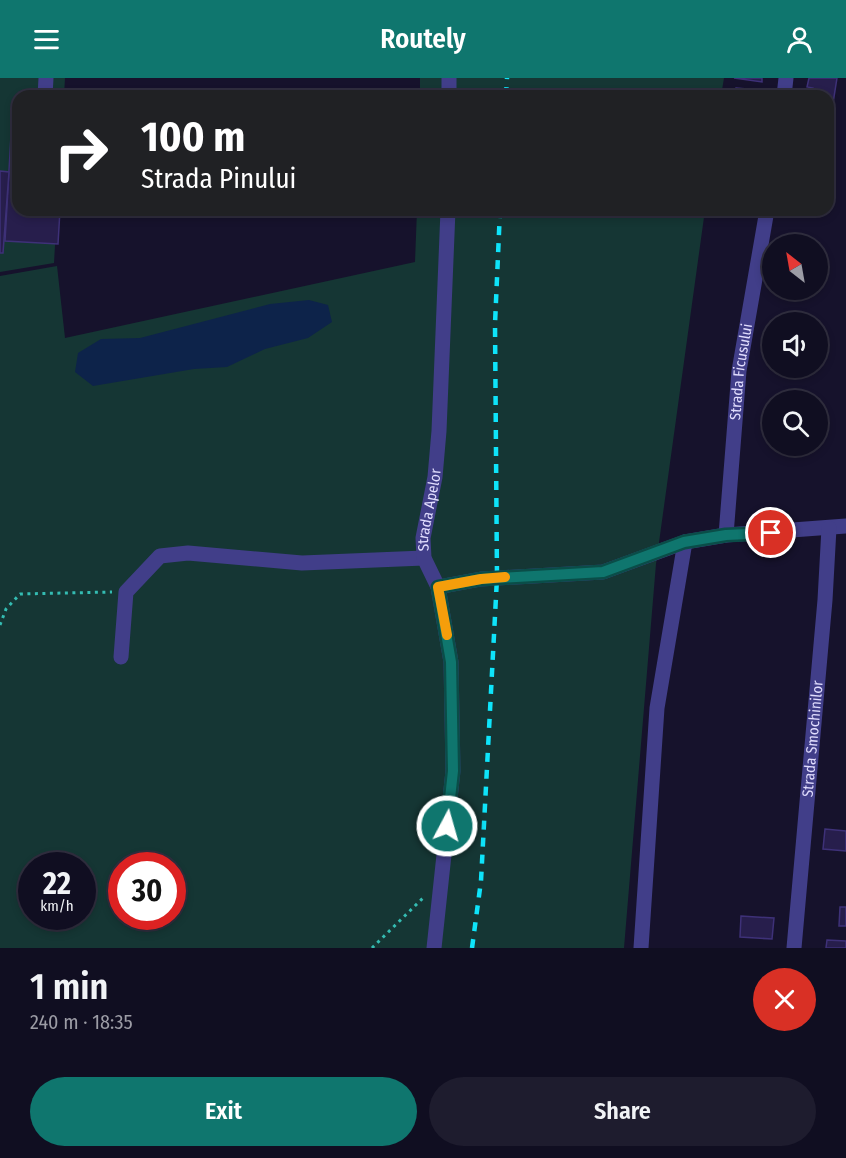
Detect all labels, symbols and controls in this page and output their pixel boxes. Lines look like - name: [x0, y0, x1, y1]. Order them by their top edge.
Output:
- icon: menu: [30, 23, 63, 56]
- text: Routely: [380, 23, 466, 55]
- icon: person: [783, 23, 816, 56]
- text: 100 m: [141, 112, 245, 162]
- icon: right: [42, 114, 120, 192]
- text: Strada Pinului: [141, 163, 296, 195]
- north arrow: [762, 234, 828, 300]
- map controls: [762, 234, 828, 456]
- button: sound: [762, 312, 828, 378]
- street label: Strada Ficusului: [726, 322, 756, 421]
- button: search: [762, 390, 828, 456]
- street label: Strada Apelor: [414, 467, 445, 552]
- pin: [745, 507, 796, 558]
- icon: arrive: [754, 516, 787, 549]
- street label: Strada Smochinilor: [798, 679, 827, 798]
- position arrow: [415, 794, 479, 858]
- speed limit sign: 30: [108, 852, 186, 930]
- text: 22: [43, 866, 71, 902]
- text: km/h: [40, 897, 74, 915]
- text: 1 min: [30, 965, 108, 1009]
- button: close: [753, 968, 816, 1031]
- text: 240 m · 18:35: [30, 1010, 133, 1034]
- button: Exit: [30, 1077, 417, 1146]
- button: Share: [429, 1077, 816, 1146]

